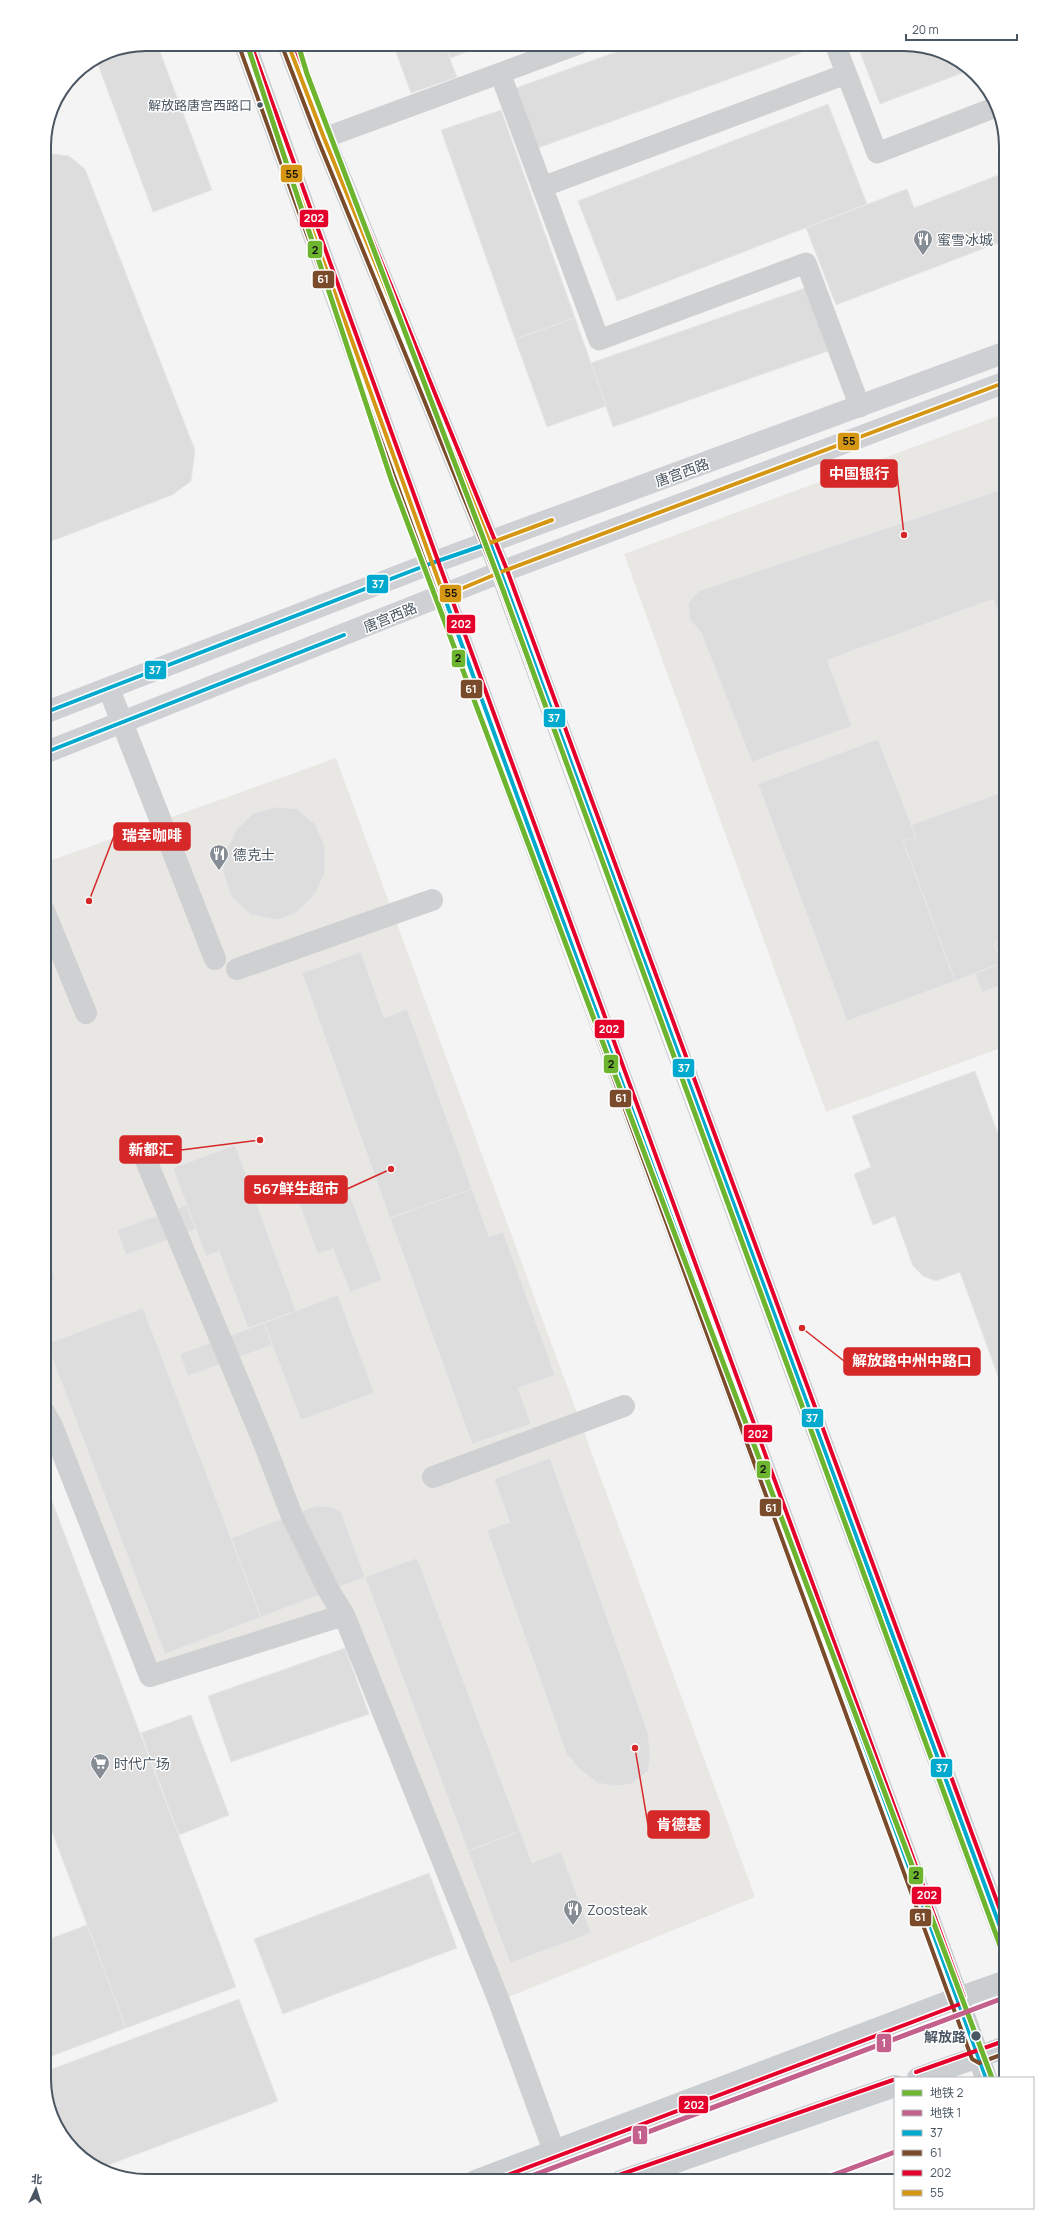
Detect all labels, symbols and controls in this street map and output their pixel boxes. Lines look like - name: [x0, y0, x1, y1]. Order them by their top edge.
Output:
- scale bar: [906, 16, 1017, 42]
- text: 20 m: [912, 21, 939, 38]
- place label: 解放路唐宫西路口: [148, 96, 252, 114]
- marker: 解放路唐宫西路口: [255, 100, 265, 110]
- line badge: 55: [280, 164, 303, 183]
- text: 55: [286, 166, 298, 181]
- line badge: 202: [299, 209, 329, 228]
- text: 202: [304, 210, 324, 225]
- restaurant icon: 蜜雪冰城: [912, 228, 934, 256]
- place label: 蜜雪冰城: [937, 230, 993, 249]
- line badge: 2: [307, 240, 323, 259]
- text: 2: [312, 242, 318, 257]
- line badge: 61: [312, 270, 335, 289]
- text: 61: [317, 271, 329, 286]
- line badge: 55: [837, 432, 860, 451]
- text: 55: [843, 433, 855, 448]
- street label: 唐宫西路: [652, 453, 712, 491]
- callout: 中国银行: [821, 460, 897, 487]
- text: 中国银行: [829, 463, 889, 484]
- line badge: 37: [366, 574, 389, 594]
- text: 37: [372, 576, 384, 591]
- line badge: 55: [439, 584, 462, 603]
- text: 55: [445, 585, 457, 600]
- street label: 唐宫西路: [360, 598, 420, 636]
- line badge: 202: [446, 614, 476, 634]
- text: 202: [451, 616, 471, 631]
- line badge: 2: [451, 649, 466, 668]
- text: 2: [455, 650, 461, 665]
- line badge: 37: [144, 660, 167, 680]
- text: 37: [149, 662, 161, 677]
- line badge: 61: [460, 679, 483, 699]
- text: 61: [465, 681, 477, 696]
- line badge: 37: [543, 708, 566, 728]
- text: 37: [548, 710, 560, 725]
- callout: 瑞幸咖啡: [114, 823, 190, 850]
- text: 瑞幸咖啡: [122, 825, 182, 846]
- restaurant icon: 德克士: [208, 843, 230, 871]
- place label: 德克士: [233, 845, 275, 864]
- line badge: 202: [594, 1019, 625, 1039]
- text: 202: [599, 1021, 619, 1036]
- line badge: 2: [603, 1054, 619, 1074]
- text: 2: [608, 1056, 614, 1071]
- line badge: 37: [672, 1058, 695, 1078]
- text: 37: [678, 1060, 690, 1075]
- line badge: 61: [609, 1089, 632, 1108]
- text: 61: [615, 1090, 627, 1105]
- callout: 新都汇: [120, 1136, 181, 1163]
- text: 新都汇: [128, 1139, 174, 1160]
- callout: 567鲜生超市: [245, 1176, 347, 1203]
- text: 567鲜生超市: [253, 1178, 339, 1199]
- callout: 解放路中州中路口: [844, 1348, 980, 1375]
- text: 解放路中州中路口: [852, 1350, 972, 1371]
- line badge: 37: [801, 1408, 824, 1428]
- text: 37: [806, 1410, 818, 1425]
- line badge: 202: [743, 1424, 773, 1443]
- text: 202: [748, 1426, 768, 1441]
- line badge: 2: [756, 1460, 771, 1479]
- text: 2: [760, 1461, 766, 1476]
- line badge: 61: [759, 1498, 782, 1517]
- text: 61: [765, 1500, 777, 1515]
- supermarket icon: 时代广场: [89, 1752, 111, 1780]
- place label: 时代广场: [114, 1754, 170, 1773]
- line badge: 37: [930, 1758, 953, 1778]
- text: 37: [936, 1760, 948, 1775]
- callout: 肯德基: [648, 1811, 709, 1838]
- text: 肯德基: [656, 1814, 702, 1835]
- line badge: 2: [908, 1866, 924, 1885]
- text: 2: [913, 1867, 919, 1882]
- line badge: 202: [911, 1886, 942, 1905]
- text: 202: [917, 1887, 937, 1902]
- restaurant icon: Zoosteak: [562, 1898, 584, 1926]
- place label: Zoosteak: [587, 1900, 649, 1919]
- line badge: 61: [909, 1908, 932, 1927]
- text: 61: [914, 1909, 926, 1924]
- place label: 解放路: [924, 2027, 966, 2046]
- marker: 解放路: [969, 2029, 983, 2043]
- line badge: 1: [876, 2033, 892, 2053]
- text: 1: [882, 2035, 886, 2050]
- legend: [894, 2077, 1034, 2209]
- text: 地铁 2: [930, 2084, 963, 2101]
- line badge: 202: [678, 2095, 709, 2114]
- text: 202: [684, 2097, 704, 2112]
- text: 地铁 1: [930, 2104, 961, 2121]
- text: 37: [930, 2124, 943, 2141]
- line badge: 1: [632, 2125, 648, 2145]
- text: 1: [638, 2127, 642, 2142]
- text: 61: [930, 2144, 942, 2161]
- text: 202: [930, 2164, 951, 2181]
- north arrow: [16, 2169, 56, 2209]
- text: 北: [31, 2171, 43, 2186]
- text: 55: [930, 2184, 944, 2201]

